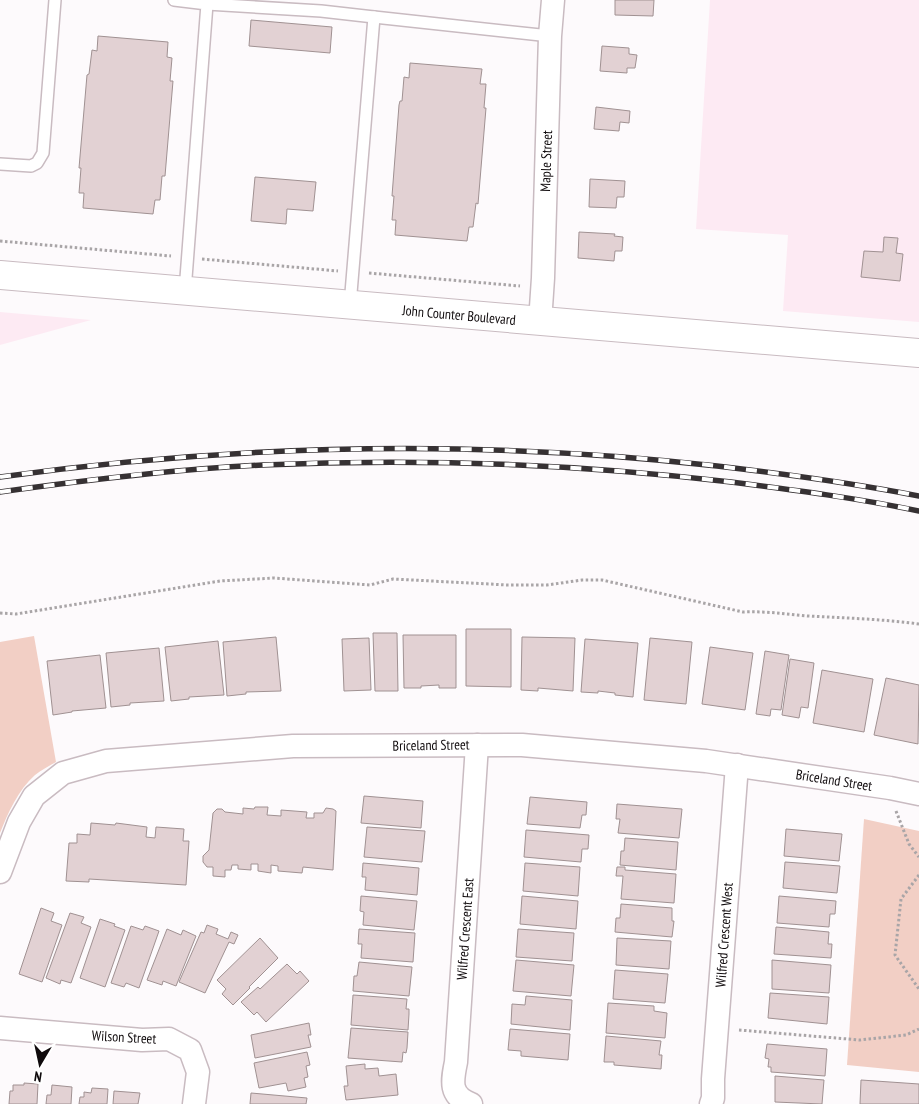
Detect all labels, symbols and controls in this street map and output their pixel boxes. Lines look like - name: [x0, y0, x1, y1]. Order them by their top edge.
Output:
- street label: Maple Street: [536, 130, 556, 192]
- street label: John Counter Boulevard: [401, 301, 516, 329]
- street label: Briceland Street: [392, 735, 470, 755]
- street label: Briceland Street: [795, 765, 874, 795]
- street label: Wilfred Crescent East: [452, 877, 478, 981]
- street label: Wilfred Crescent West: [711, 882, 737, 988]
- street label: Wilson Street: [91, 1026, 157, 1048]
- north arrow: [15, 1039, 65, 1089]
- text: N: [33, 1067, 43, 1086]

